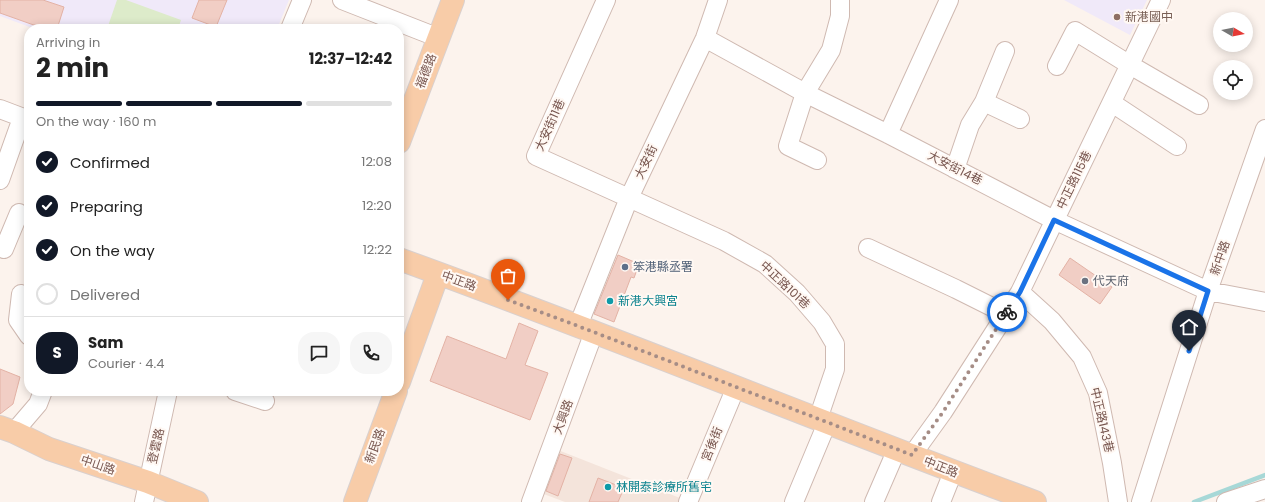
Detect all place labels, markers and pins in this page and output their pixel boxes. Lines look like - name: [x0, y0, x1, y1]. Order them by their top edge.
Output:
- place label: 新港國中: [1125, 8, 1173, 25]
- marker: 新港國中: [1112, 12, 1122, 22]
- place label: 笨港縣丞署: [633, 258, 693, 275]
- pin: [491, 259, 525, 300]
- marker: 笨港縣丞署: [620, 262, 630, 272]
- place label: 代天府: [1093, 272, 1129, 289]
- marker: 代天府: [1080, 276, 1090, 286]
- place label: 新港大興宮: [618, 292, 678, 309]
- marker: 新港大興宮: [605, 296, 615, 306]
- pin: [1172, 310, 1206, 351]
- place label: 林開泰診療所舊宅: [616, 478, 712, 495]
- marker: 林開泰診療所舊宅: [603, 482, 613, 492]

